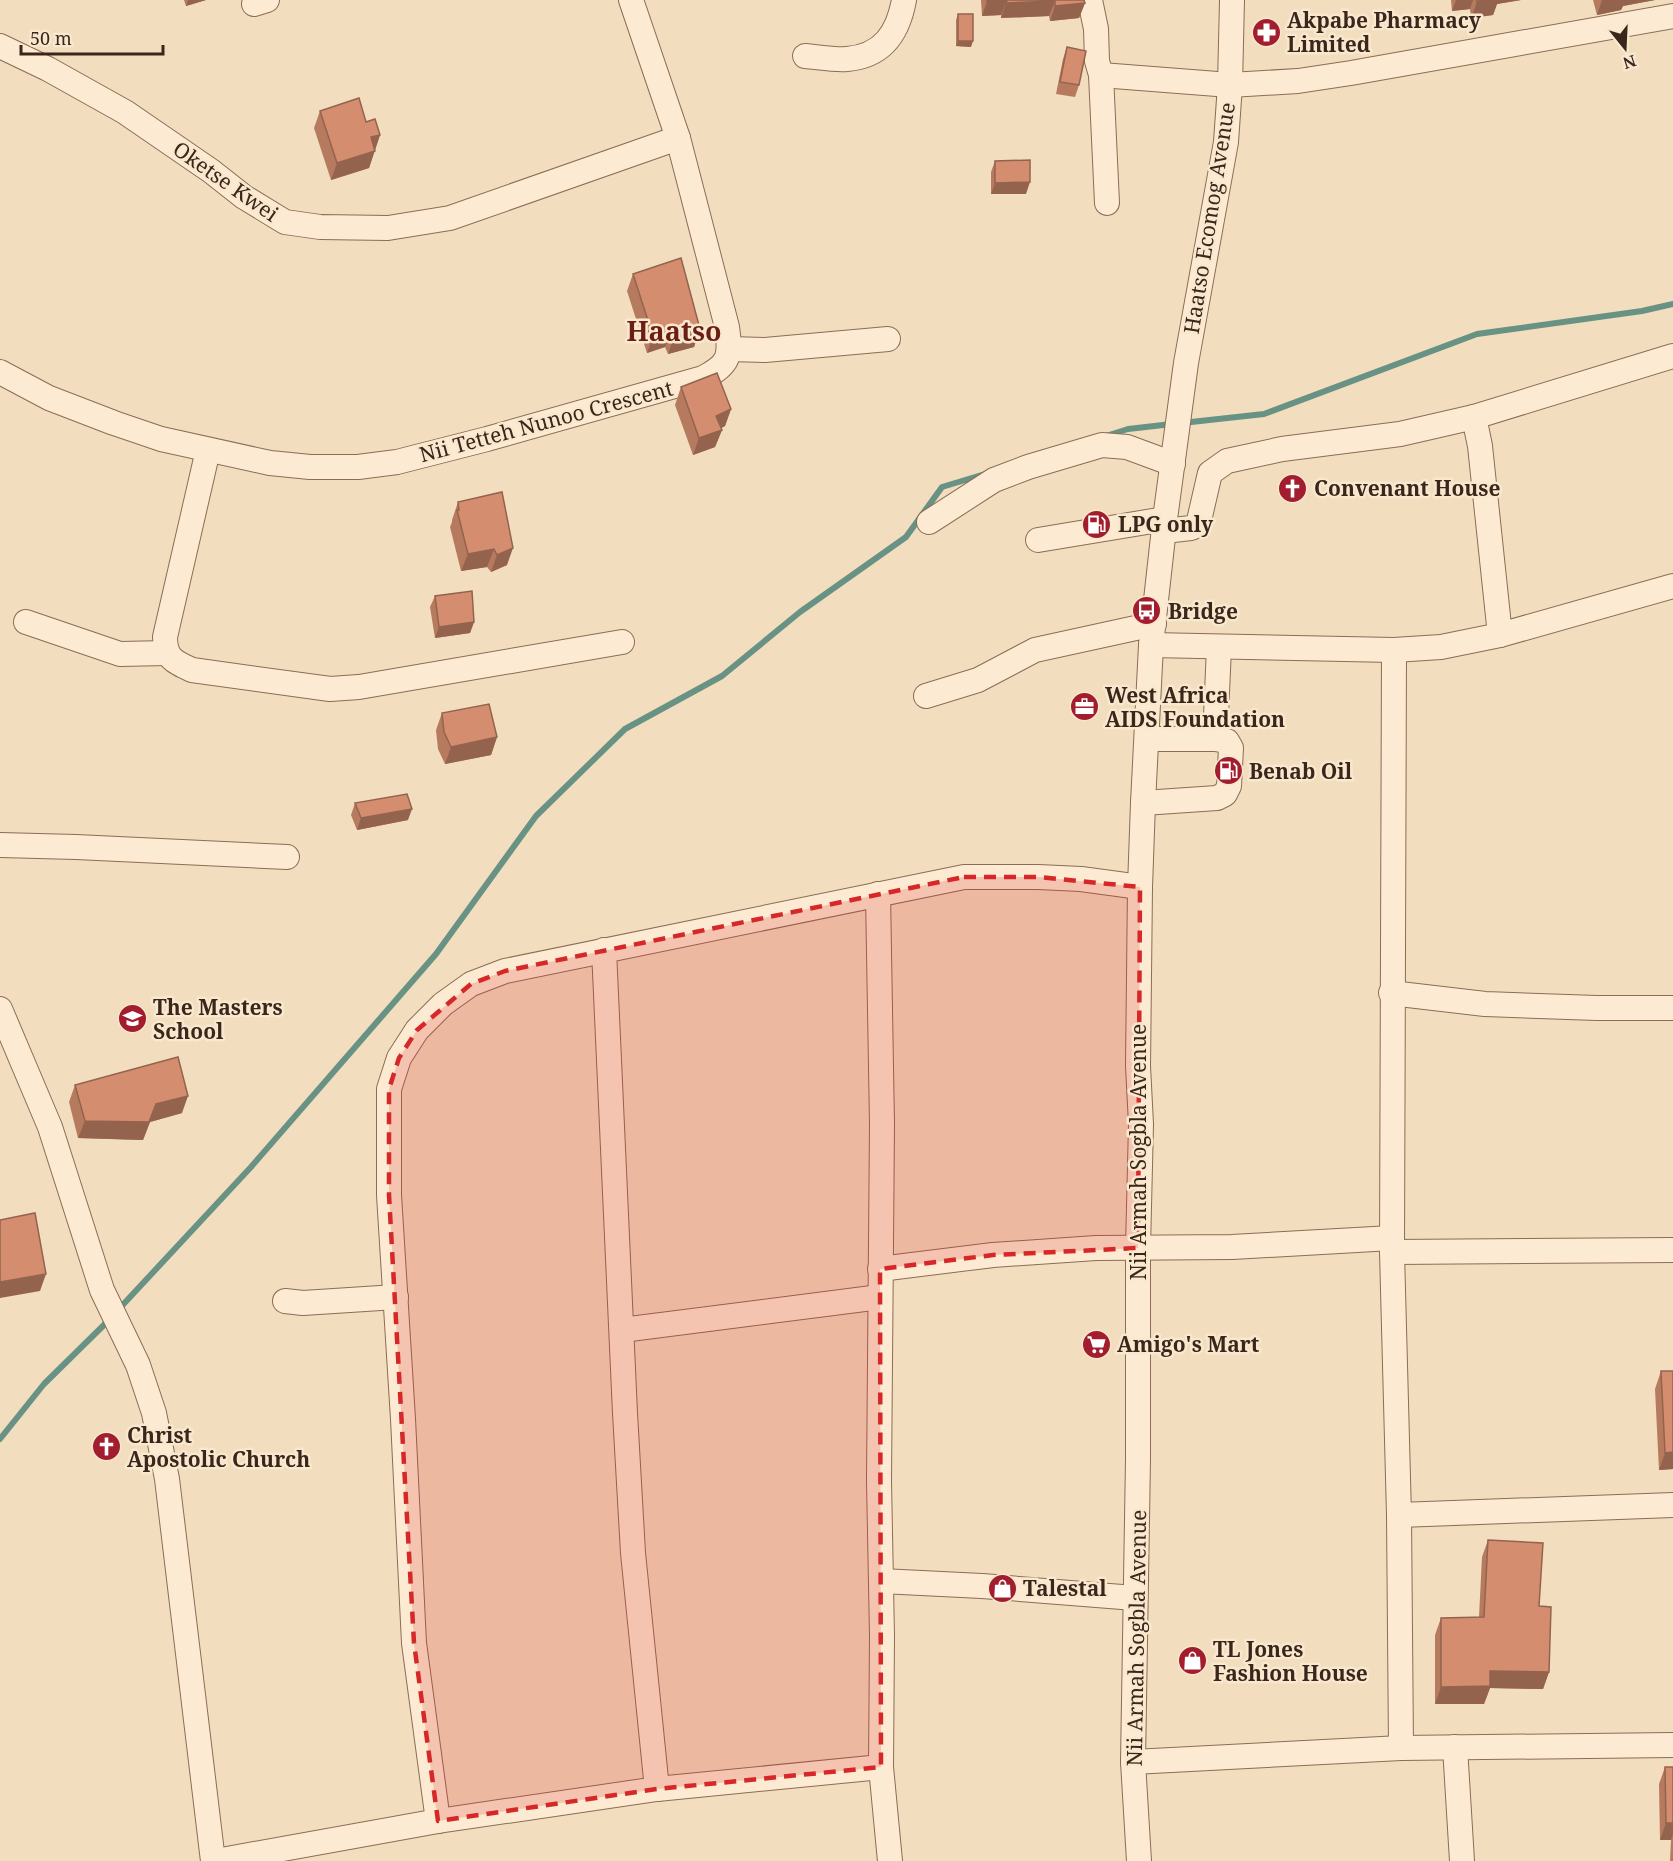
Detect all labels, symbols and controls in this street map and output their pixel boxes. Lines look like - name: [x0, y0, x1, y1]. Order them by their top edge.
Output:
- place label: Akpabe Pharmacy Limited: [1287, 6, 1482, 58]
- pharmacy icon: Akpabe Pharmacy Limited: [1250, 16, 1282, 48]
- scale bar: [21, 18, 164, 56]
- north arrow: [1595, 18, 1655, 78]
- text: 50 m: [30, 26, 72, 50]
- text: N: [1620, 50, 1639, 75]
- street label: Haatso Ecomog Avenue: [1177, 100, 1241, 336]
- street label: Oketse Kwei: [168, 134, 284, 228]
- district label: Haatso: [626, 312, 722, 349]
- street label: Nii Tetteh Nunoo Crescent: [416, 374, 676, 468]
- church icon: Convenant House: [1277, 472, 1309, 504]
- place label: Convenant House: [1314, 474, 1500, 502]
- fuel station icon: LPG only: [1081, 508, 1113, 540]
- place label: LPG only: [1118, 510, 1214, 538]
- bus stop icon: Bridge: [1131, 595, 1163, 627]
- place label: Bridge: [1168, 597, 1238, 625]
- place label: West Africa AIDS Foundation: [1105, 681, 1285, 733]
- office icon: West Africa AIDS Foundation: [1068, 691, 1100, 723]
- fuel station icon: Benab Oil: [1212, 755, 1244, 787]
- place label: Benab Oil: [1249, 757, 1353, 785]
- place label: The Masters School: [153, 993, 283, 1045]
- school or university icon: The Masters School: [116, 1003, 148, 1035]
- street label: Nii Armah Sogbla Avenue: [1124, 1024, 1152, 1280]
- supermarket icon: Amigo's Mart: [1080, 1328, 1112, 1360]
- place label: Amigo's Mart: [1117, 1330, 1260, 1358]
- place label: Christ Apostolic Church: [127, 1421, 310, 1473]
- church icon: Christ Apostolic Church: [90, 1431, 122, 1463]
- street label: Nii Armah Sogbla Avenue: [1120, 1509, 1152, 1767]
- shop icon: Talestal: [986, 1572, 1018, 1604]
- place label: Talestal: [1023, 1574, 1107, 1602]
- place label: TL Jones Fashion House: [1213, 1635, 1368, 1687]
- shop icon: TL Jones Fashion House: [1176, 1645, 1208, 1677]

